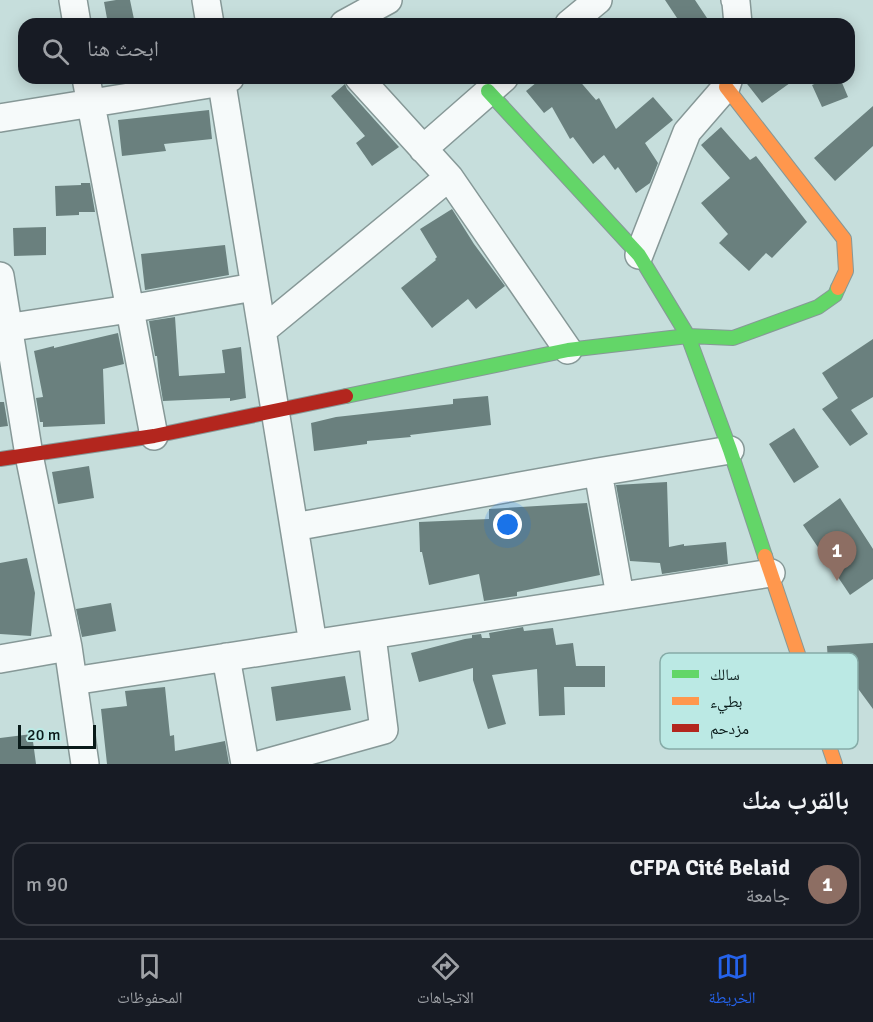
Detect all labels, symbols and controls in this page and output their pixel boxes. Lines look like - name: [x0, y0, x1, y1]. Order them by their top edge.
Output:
- search box: [18, 18, 855, 84]
- icon: search: [39, 35, 72, 68]
- text: ابحث هنا: [87, 35, 159, 62]
- your location: [493, 510, 522, 539]
- pin: 1: [818, 532, 856, 581]
- legend: [660, 653, 858, 749]
- text: سالك: [710, 665, 740, 685]
- text: بطيء: [710, 692, 742, 714]
- text: مزدحم: [710, 719, 749, 739]
- scale bar: [18, 722, 96, 750]
- text: 20 m: [27, 725, 61, 745]
- text: بالقرب منك: [742, 785, 849, 817]
- text: CFPA Cité Belaid: [629, 854, 790, 881]
- text: 90 m: [26, 872, 68, 897]
- text: 1: [822, 872, 833, 897]
- text: جامعة: [746, 883, 790, 908]
- tab: المحفوظات: [117, 950, 182, 1013]
- tab: الاتجاهات: [417, 950, 474, 1013]
- tab: الخريطة: [709, 950, 756, 1013]

